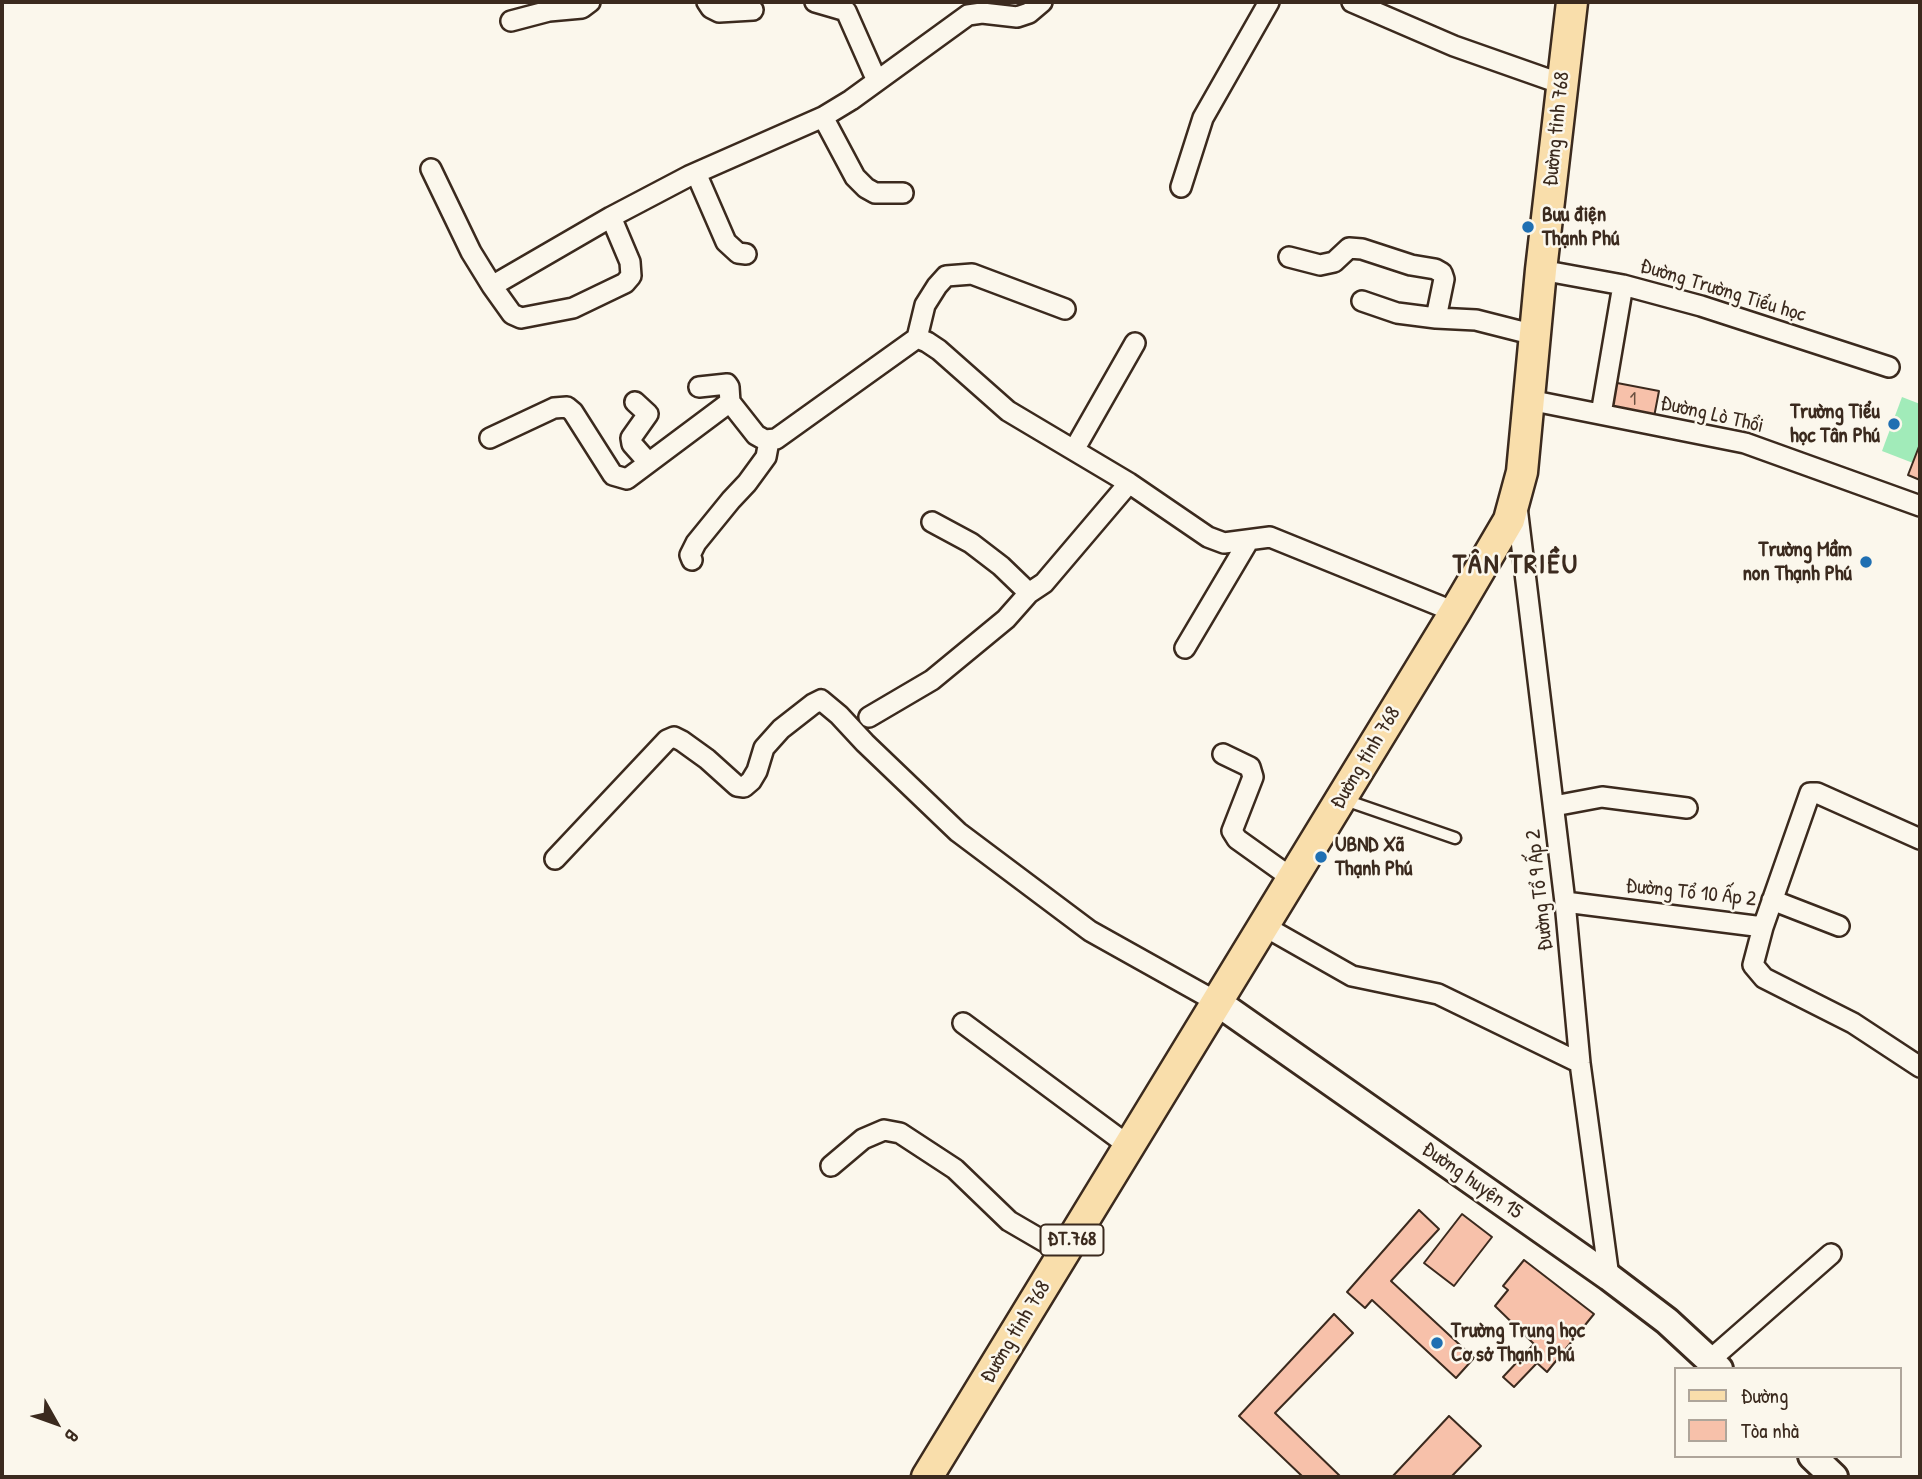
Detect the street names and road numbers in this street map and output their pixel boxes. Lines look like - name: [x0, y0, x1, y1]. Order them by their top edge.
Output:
- street label: Đường tỉnh 768: [1538, 70, 1576, 188]
- street label: Đường Trường Tiểu học: [1637, 254, 1809, 328]
- street label: Đường Lò Thổi: [1658, 391, 1766, 439]
- street label: Đường tỉnh 768: [1326, 702, 1406, 814]
- street label: Đường Tổ 9 Ấp 2: [1521, 828, 1559, 952]
- street label: Đường Tổ 10 Ấp 2: [1625, 874, 1757, 912]
- street label: Đường huyện 15: [1417, 1137, 1527, 1225]
- road number: ĐT.768: [1040, 1224, 1104, 1256]
- street label: Đường tỉnh 768: [976, 1276, 1056, 1388]

